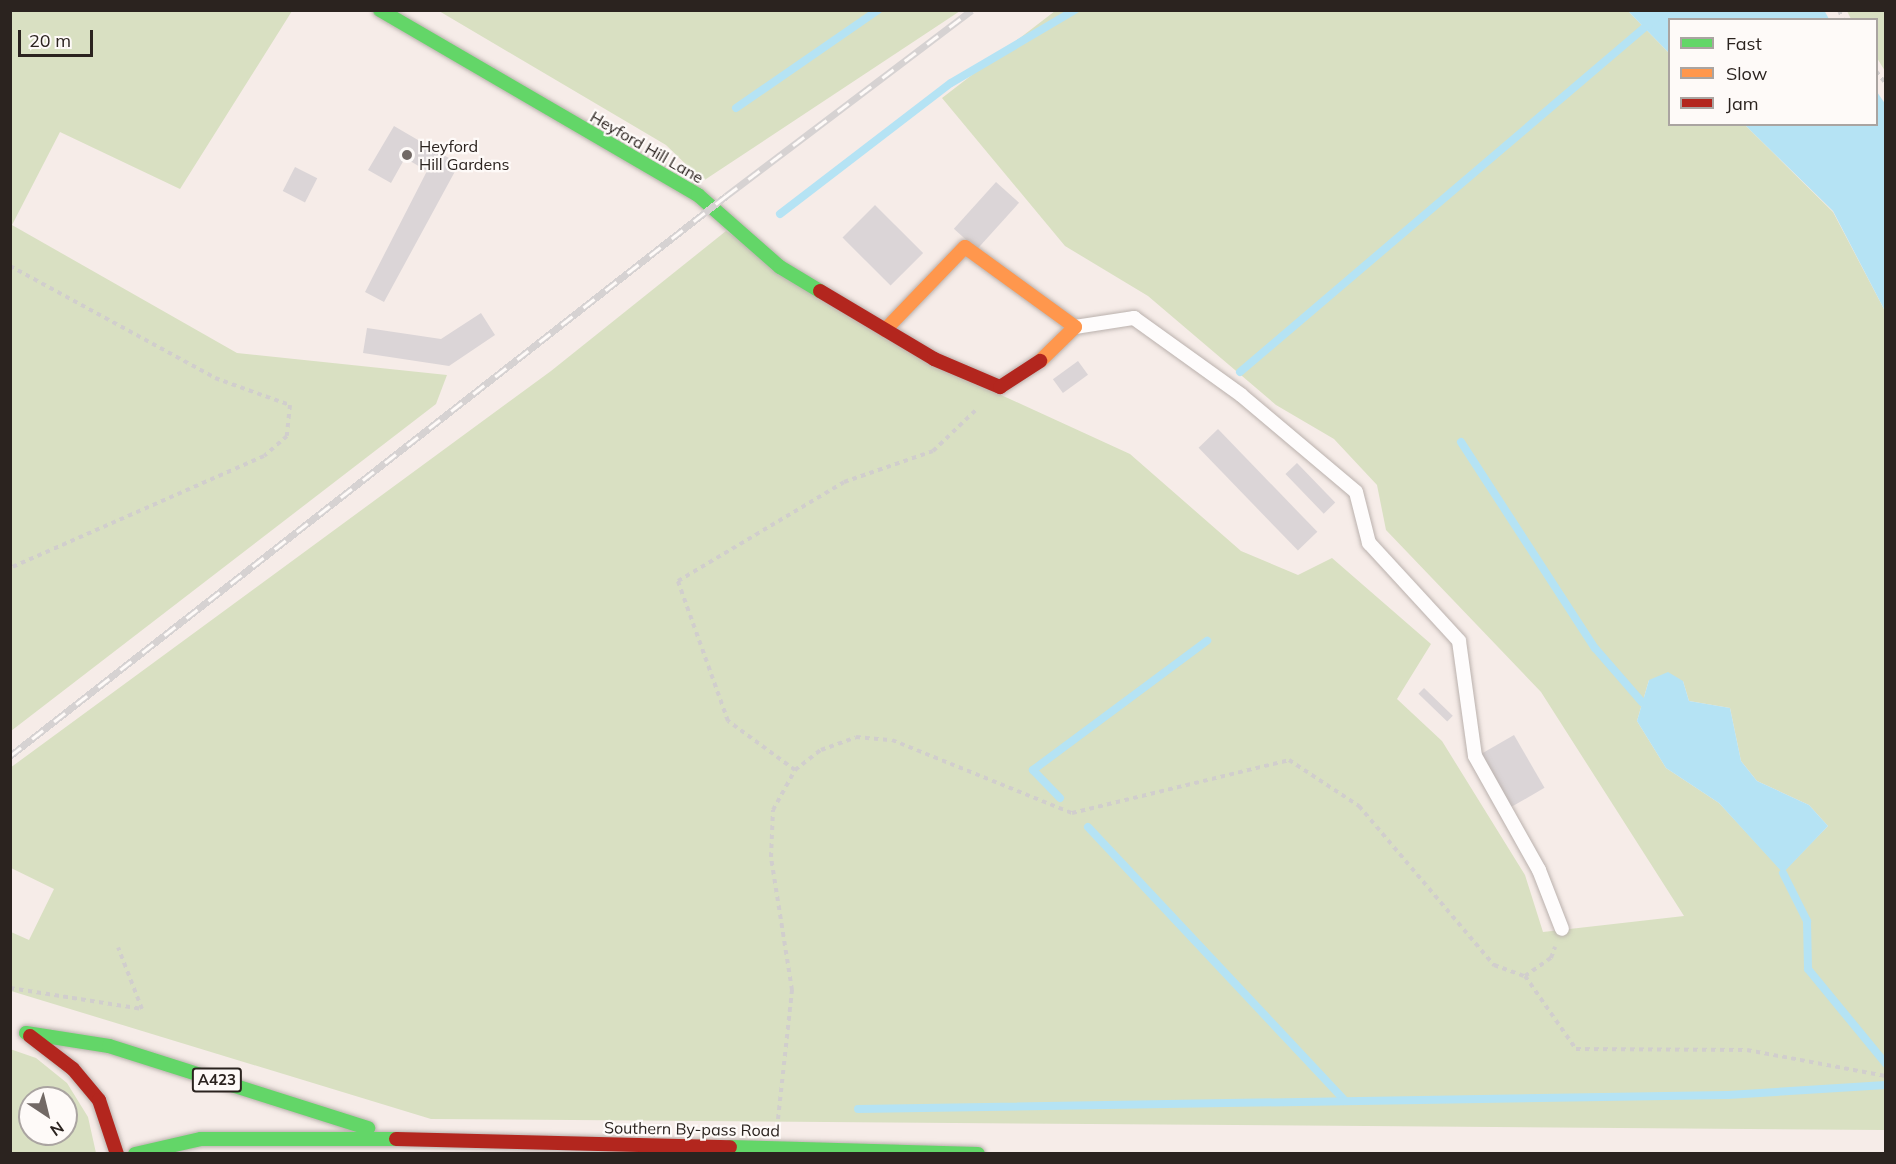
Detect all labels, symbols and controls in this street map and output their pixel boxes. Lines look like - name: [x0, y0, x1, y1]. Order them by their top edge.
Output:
- scale bar: [21, 18, 96, 56]
- legend: [1668, 18, 1878, 126]
- text: 20 m: [29, 29, 71, 52]
- text: Fast: [1726, 32, 1762, 55]
- text: Slow: [1726, 62, 1767, 85]
- text: Jam: [1726, 92, 1759, 115]
- street label: Heyford Hill Lane: [587, 107, 707, 187]
- place label: Heyford Hill Gardens: [419, 136, 509, 174]
- marker: Heyford Hill Gardens: [400, 148, 414, 162]
- road number: A423: [192, 1068, 242, 1092]
- north arrow: [18, 1086, 78, 1146]
- text: N: [46, 1117, 68, 1141]
- street label: Southern By-pass Road: [604, 1118, 780, 1140]

